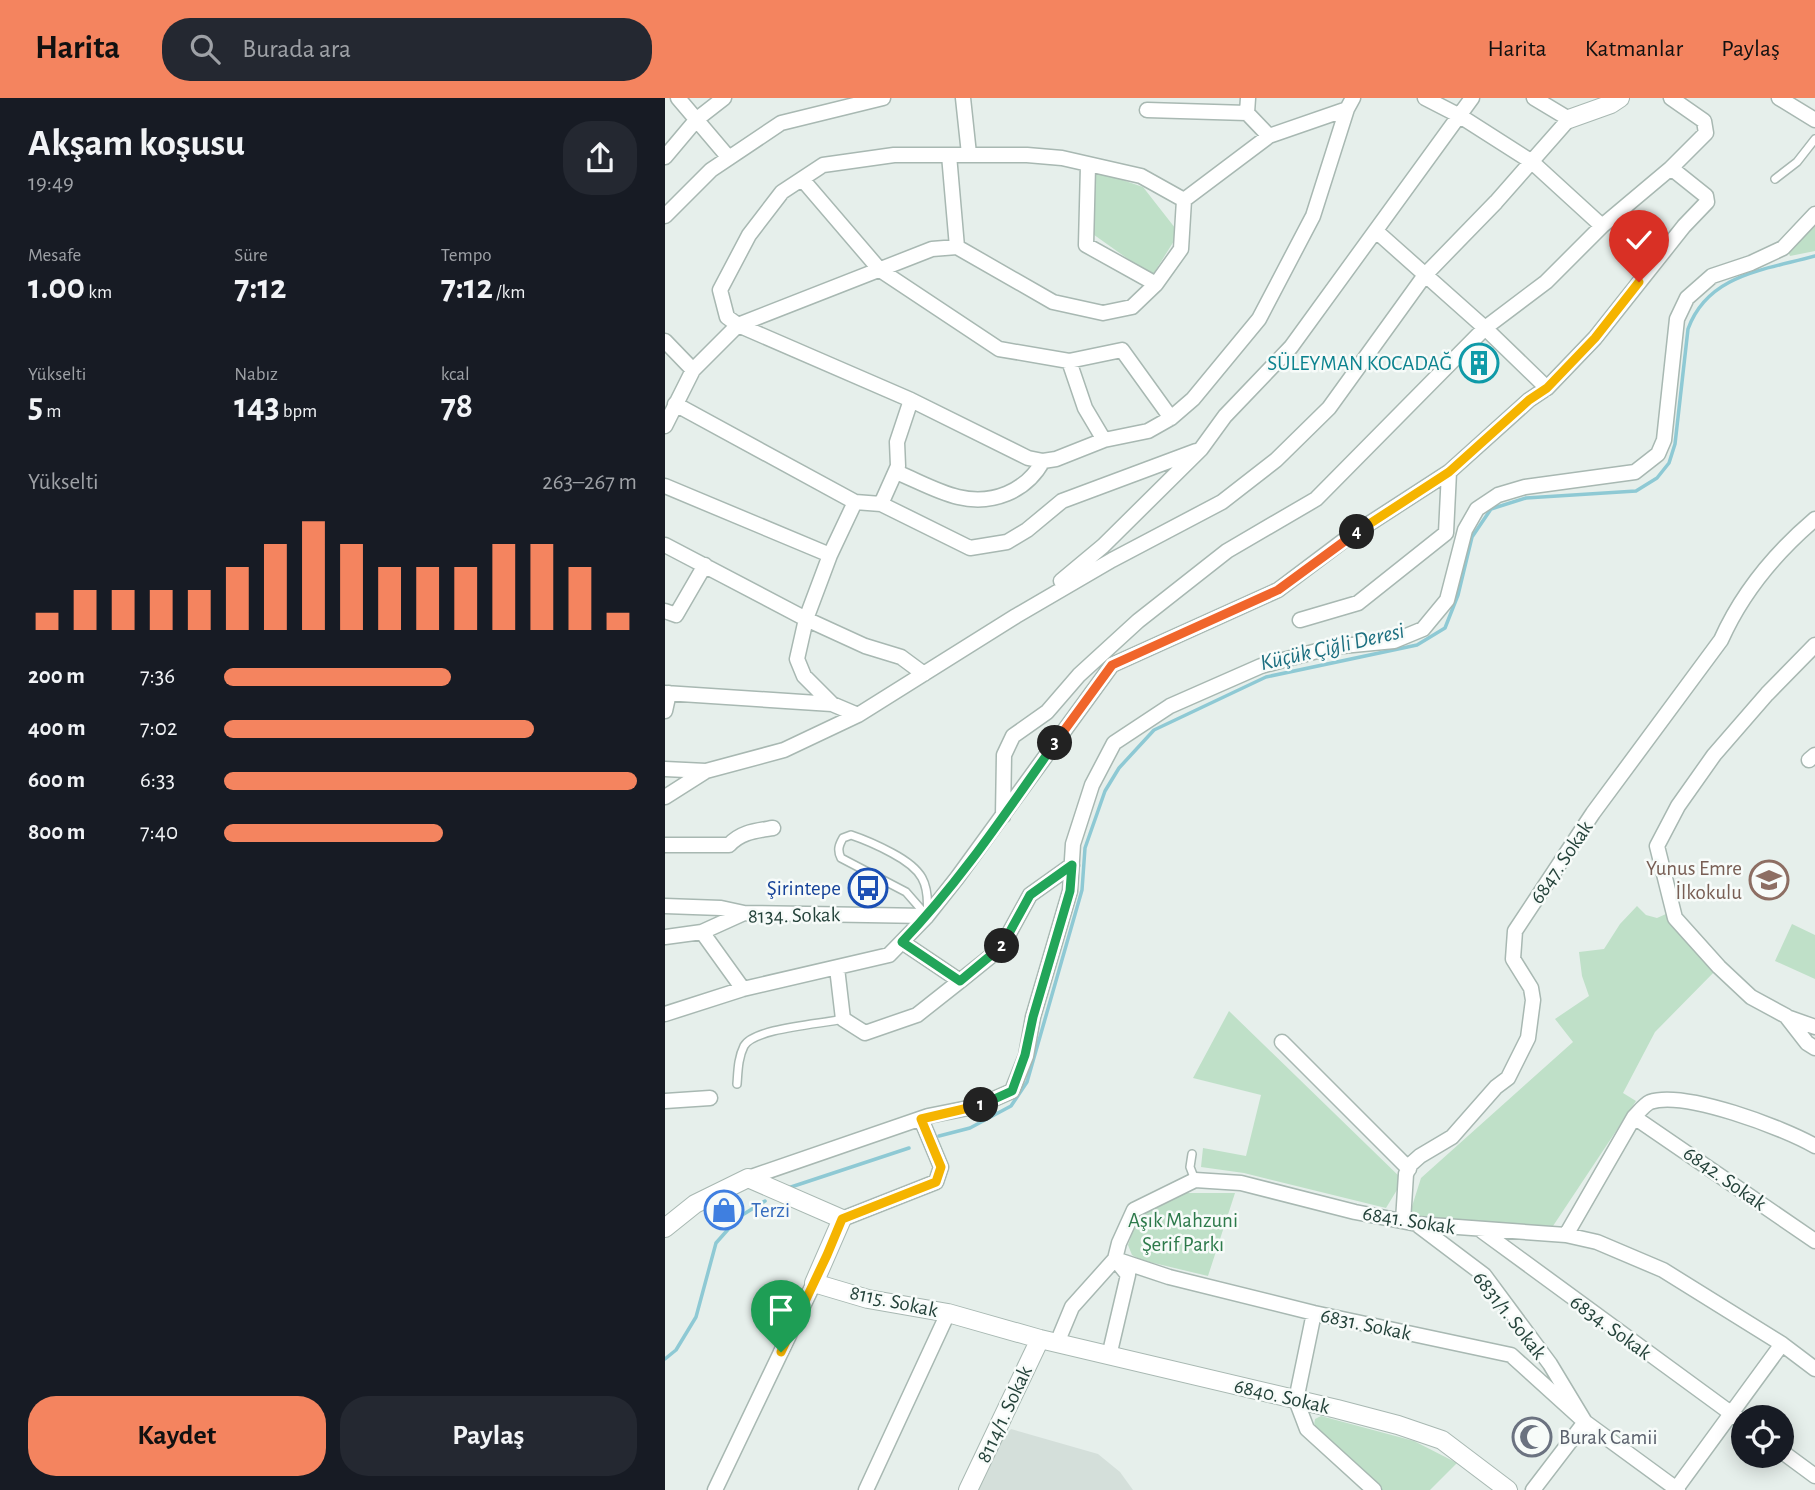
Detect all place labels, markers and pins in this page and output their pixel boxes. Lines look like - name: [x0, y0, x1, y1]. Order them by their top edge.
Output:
- pin: [1609, 210, 1669, 282]
- building icon: SÜLEYMAN KOCADAĞ: [1458, 342, 1500, 384]
- place label: SÜLEYMAN KOCADAĞ: [1267, 351, 1452, 374]
- pin: 4: [1339, 514, 1375, 550]
- pin: 3: [1037, 726, 1073, 760]
- place label: Yunus Emre İlkokulu: [1646, 858, 1742, 903]
- school or university icon: Yunus Emre İlkokulu: [1748, 859, 1790, 901]
- bus stop icon: Şirintepe: [847, 867, 889, 909]
- place label: Şirintepe: [767, 878, 841, 899]
- pin: 2: [985, 928, 1019, 964]
- pin: 1: [963, 1088, 999, 1122]
- shop icon: Terzi: [703, 1189, 745, 1231]
- place label: Terzi: [751, 1200, 790, 1221]
- pin: [751, 1280, 811, 1352]
- mosque icon: Burak Camii: [1511, 1416, 1553, 1458]
- place label: Burak Camii: [1559, 1427, 1657, 1448]

